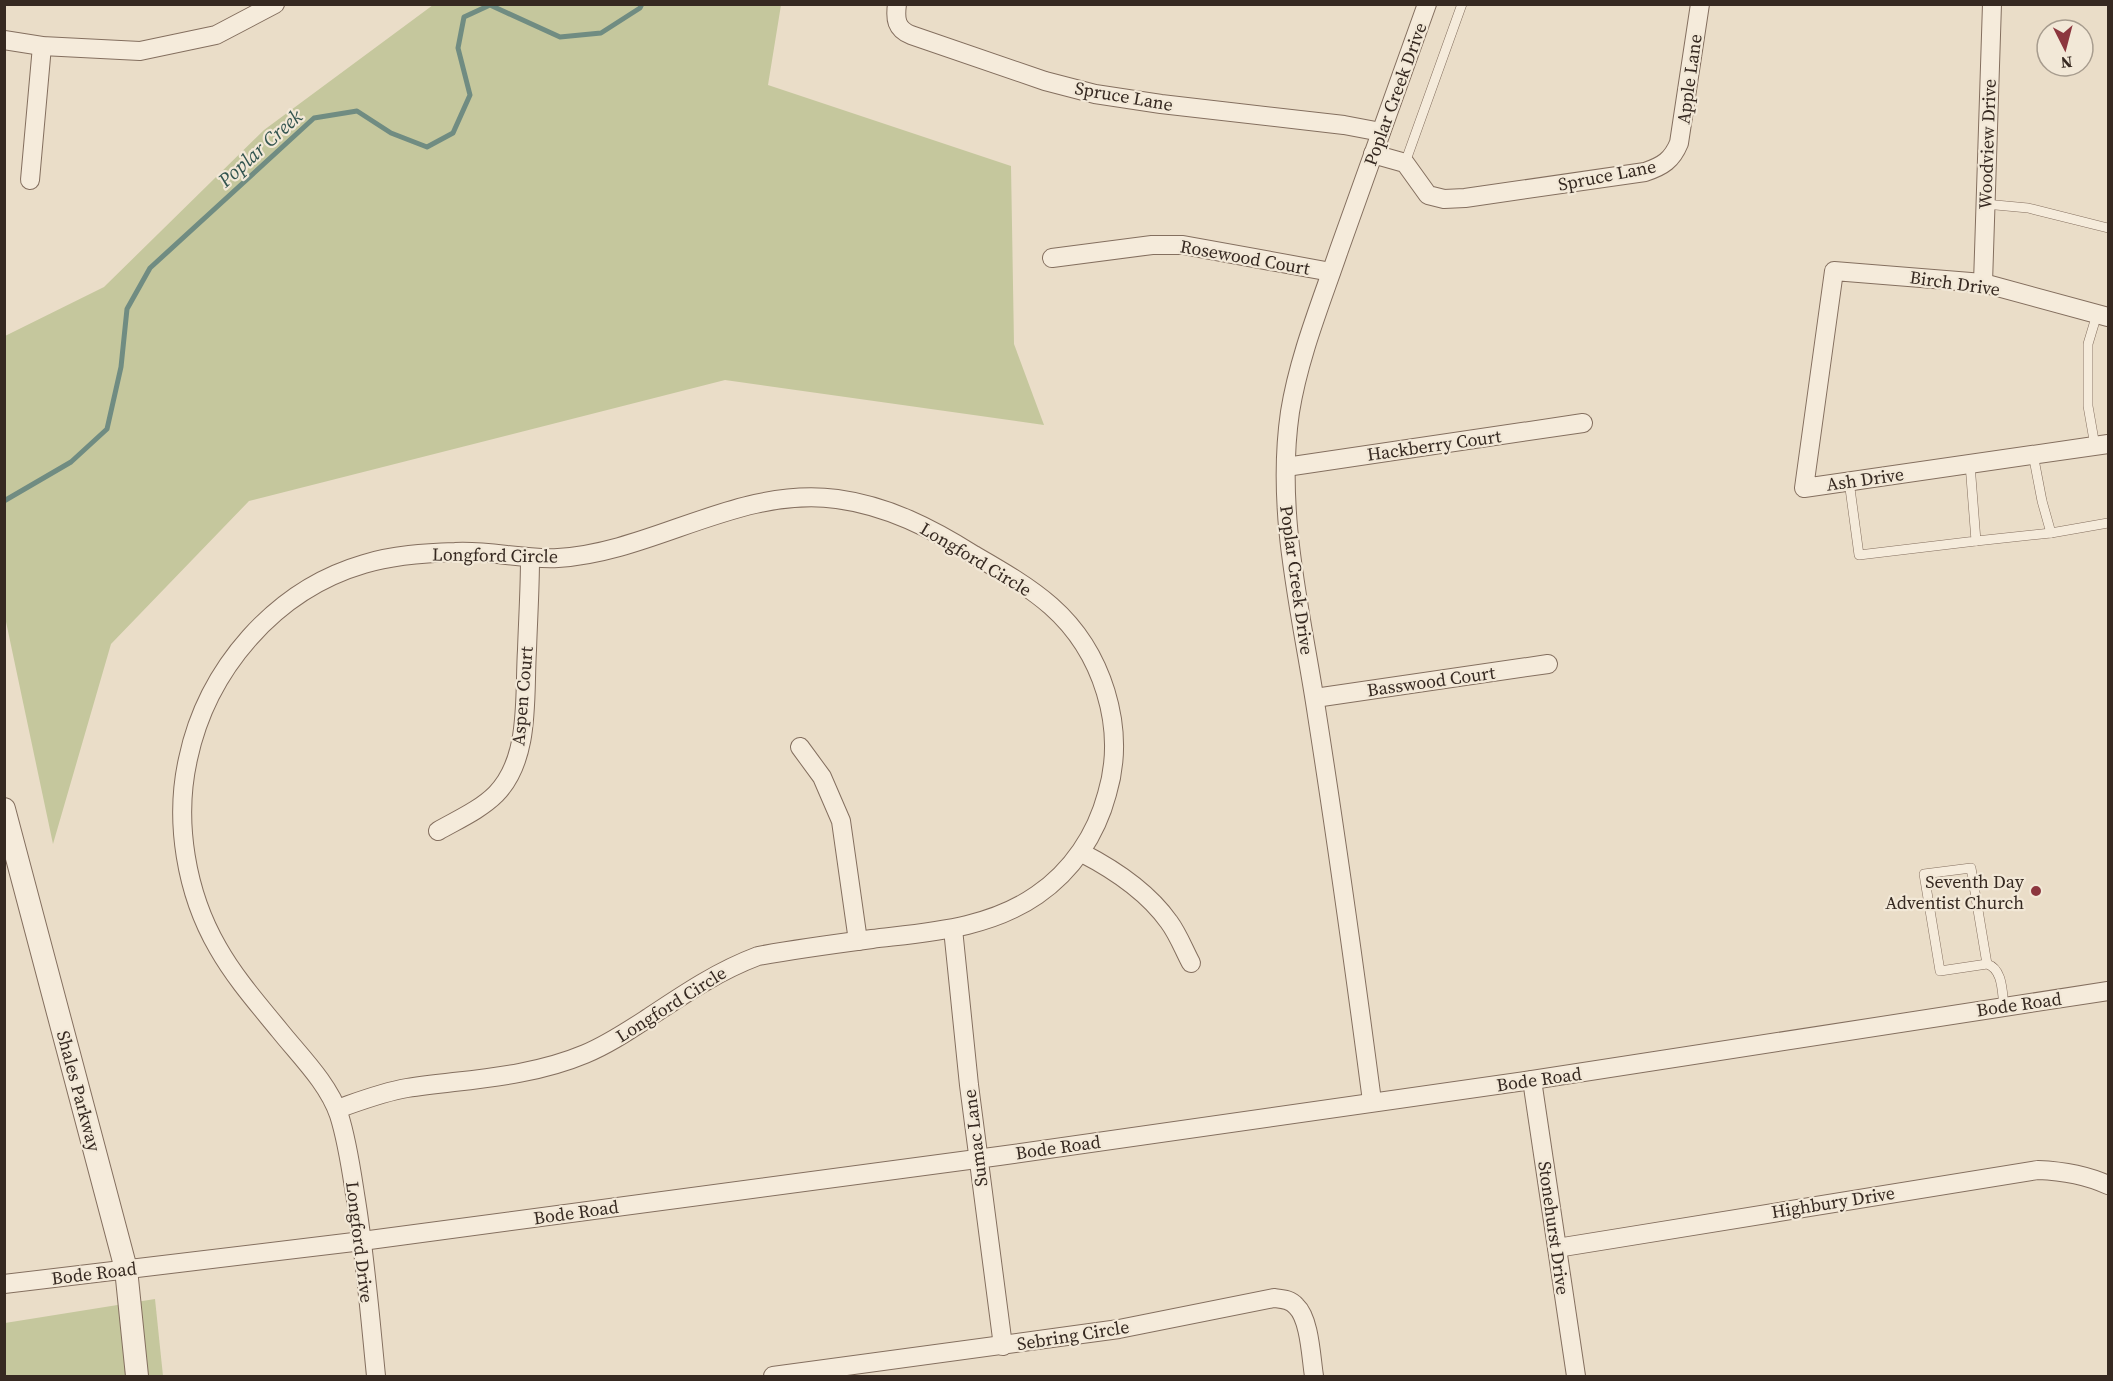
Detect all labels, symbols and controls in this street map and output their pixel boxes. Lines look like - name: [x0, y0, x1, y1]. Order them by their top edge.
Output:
- north arrow: [2035, 18, 2095, 78]
- street label: Poplar Creek Drive: [1357, 19, 1433, 169]
- street label: Apple Lane: [1670, 32, 1708, 126]
- text: N: [2059, 51, 2074, 75]
- street label: Spruce Lane: [1073, 75, 1175, 117]
- street label: Woodview Drive: [1972, 78, 2002, 210]
- water label: Poplar Creek: [211, 102, 309, 194]
- street label: Spruce Lane: [1556, 153, 1658, 197]
- street label: Rosewood Court: [1178, 233, 1312, 281]
- street label: Birch Drive: [1908, 264, 2002, 302]
- street label: Hackberry Court: [1365, 423, 1503, 467]
- street label: Ash Drive: [1825, 461, 1905, 497]
- street label: Poplar Creek Drive: [1274, 504, 1320, 656]
- street label: Longford Circle: [916, 516, 1036, 602]
- street label: Longford Circle: [432, 541, 558, 569]
- street label: Aspen Court: [505, 645, 539, 747]
- street label: Basswood Court: [1365, 660, 1497, 702]
- place label: Seventh Day Adventist Church: [1885, 869, 2025, 915]
- marker: Seventh Day Adventist Church: [2029, 884, 2043, 898]
- street label: Longford Circle: [611, 960, 731, 1048]
- street label: Bode Road: [1975, 986, 2063, 1022]
- street label: Shales Parkway: [51, 1028, 107, 1155]
- street label: Bode Road: [1495, 1061, 1583, 1097]
- street label: Sumac Lane: [957, 1088, 993, 1188]
- street label: Bode Road: [1014, 1129, 1102, 1165]
- street label: Stonehurst Drive: [1532, 1160, 1576, 1296]
- street label: Longford Drive: [340, 1180, 380, 1304]
- street label: Highbury Drive: [1769, 1180, 1897, 1224]
- street label: Bode Road: [532, 1194, 620, 1230]
- street label: Bode Road: [50, 1255, 138, 1291]
- street label: Sebring Circle: [1015, 1314, 1131, 1356]

